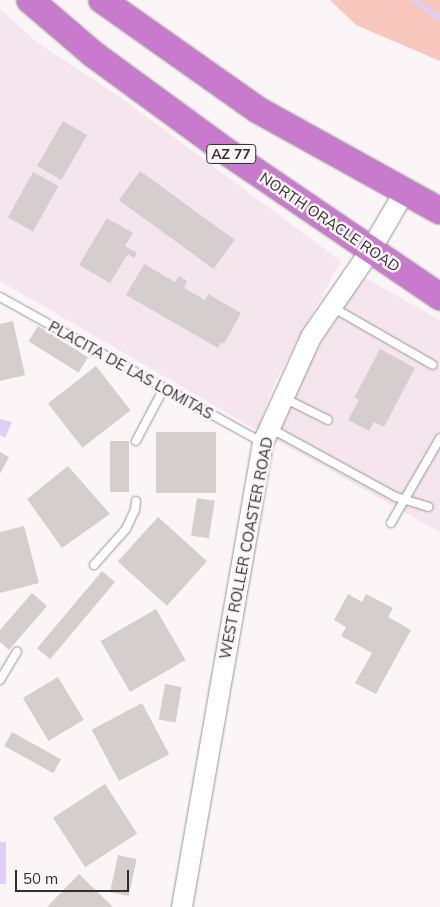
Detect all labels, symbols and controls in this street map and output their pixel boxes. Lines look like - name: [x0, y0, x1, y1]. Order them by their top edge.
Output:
- road number: AZ 77: [206, 142, 256, 166]
- street label: NORTH ORACLE ROAD: [257, 168, 403, 276]
- street label: PLACITA DE LAS LOMITAS: [45, 317, 217, 423]
- street label: WEST ROLLER COASTER ROAD: [216, 435, 276, 661]
- scale bar: [18, 860, 131, 892]
- text: 50 m: [23, 869, 58, 888]

